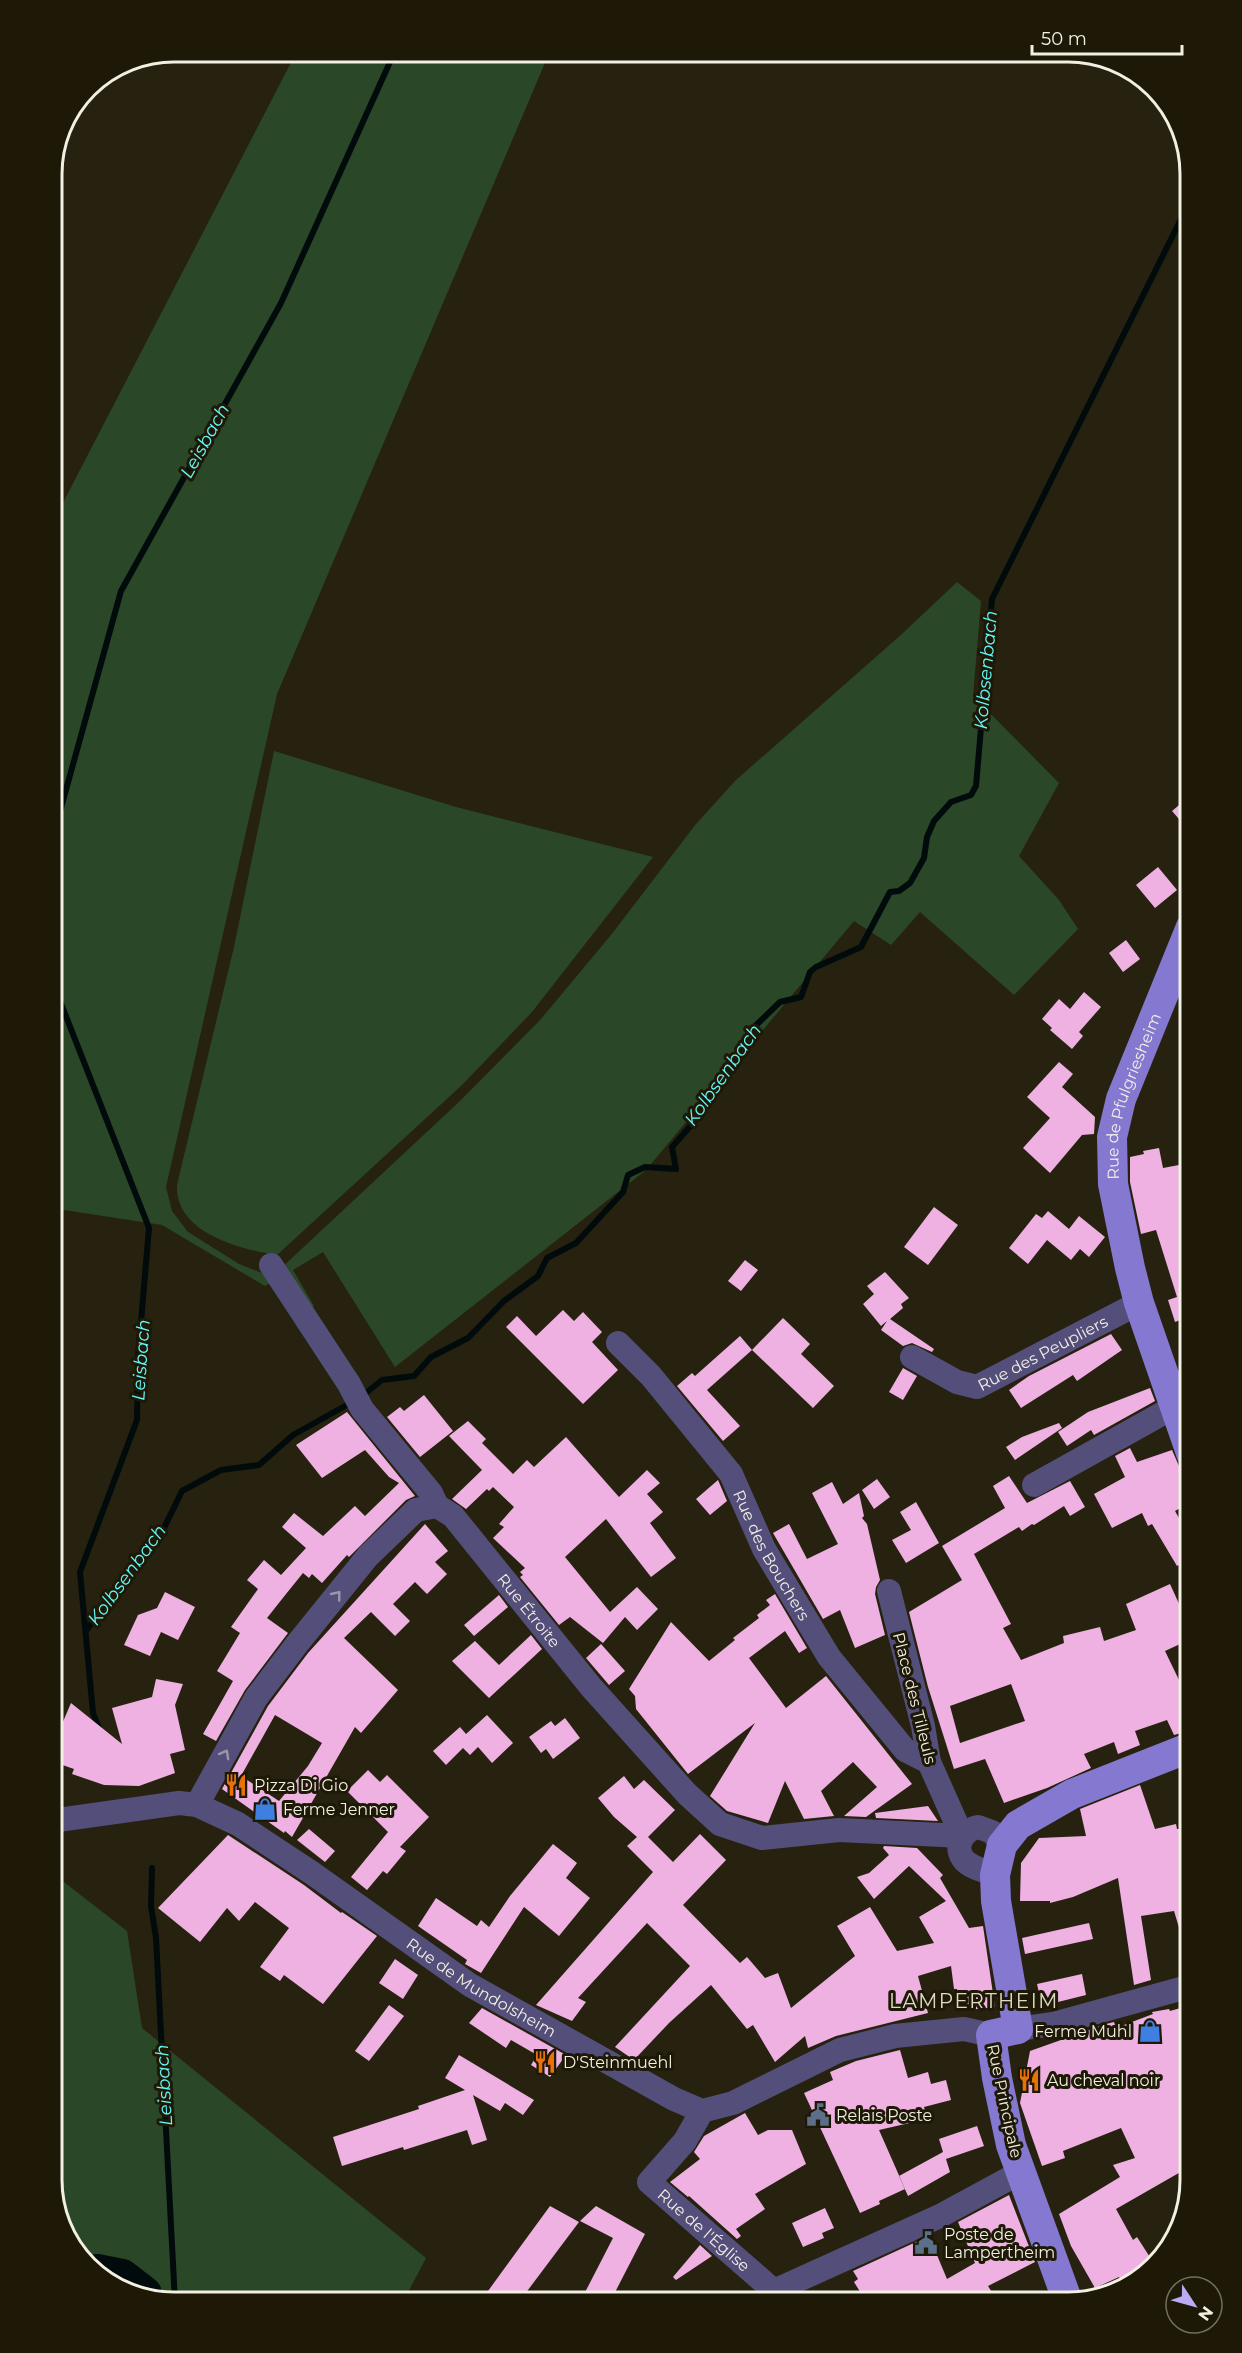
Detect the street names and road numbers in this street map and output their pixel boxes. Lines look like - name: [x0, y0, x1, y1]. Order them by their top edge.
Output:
- street label: Rue de Pfulgriesheim: [1103, 1010, 1165, 1180]
- street label: Rue des Peupliers: [975, 1312, 1111, 1395]
- street label: Rue des Bouchers: [729, 1487, 814, 1624]
- street label: Rue Étroite: [493, 1570, 564, 1651]
- street label: Place des Tilleuls: [889, 1630, 940, 1766]
- street label: Rue de Mundolsheim: [403, 1934, 559, 2041]
- street label: Rue Principale: [983, 2042, 1026, 2160]
- street label: Rue de l'Église: [654, 2185, 754, 2276]

